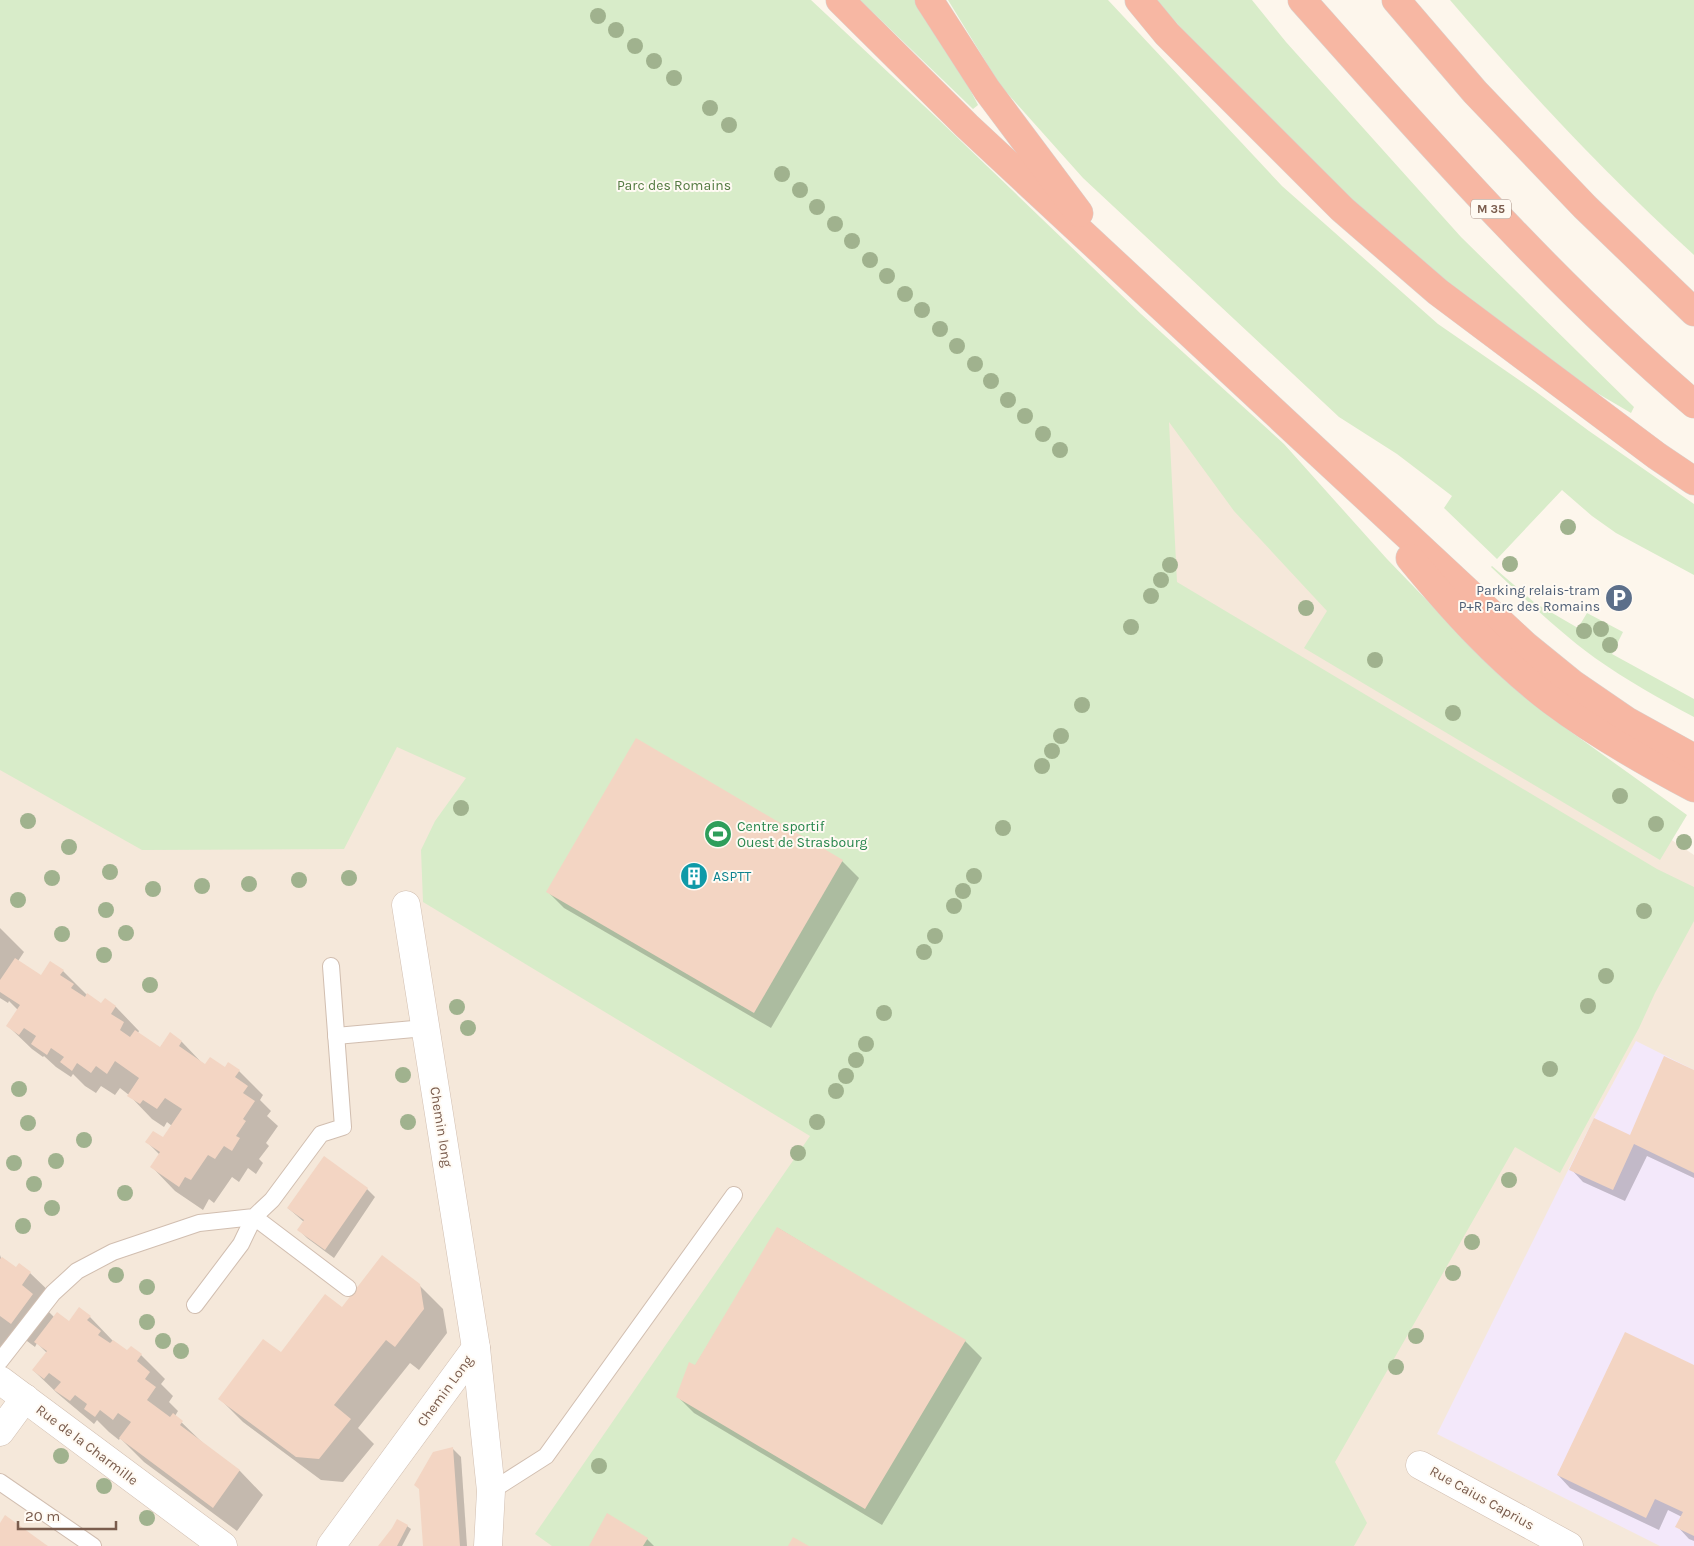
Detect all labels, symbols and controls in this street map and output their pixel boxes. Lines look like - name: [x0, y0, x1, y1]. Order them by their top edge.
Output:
- park label: Parc des Romains: [617, 177, 731, 194]
- road number: M 35: [1471, 200, 1511, 218]
- place label: Parking relais-tram P+R Parc des Romains: [1459, 582, 1600, 615]
- parking icon: Parking relais-tram P+R Parc des Romains: [1604, 583, 1634, 613]
- place label: Centre sportif Ouest de Strasbourg: [737, 818, 868, 851]
- sports icon: Centre sportif Ouest de Strasbourg: [703, 819, 733, 849]
- building icon: ASPTT: [679, 861, 709, 891]
- place label: ASPTT: [713, 868, 751, 885]
- street label: Chemin long: [426, 1086, 456, 1169]
- street label: Chemin Long: [413, 1352, 477, 1430]
- street label: Rue de la Charmille: [33, 1401, 141, 1489]
- street label: Rue Caius Caprius: [1427, 1462, 1537, 1534]
- scale bar: [18, 1498, 115, 1530]
- text: 20 m: [25, 1507, 60, 1525]

